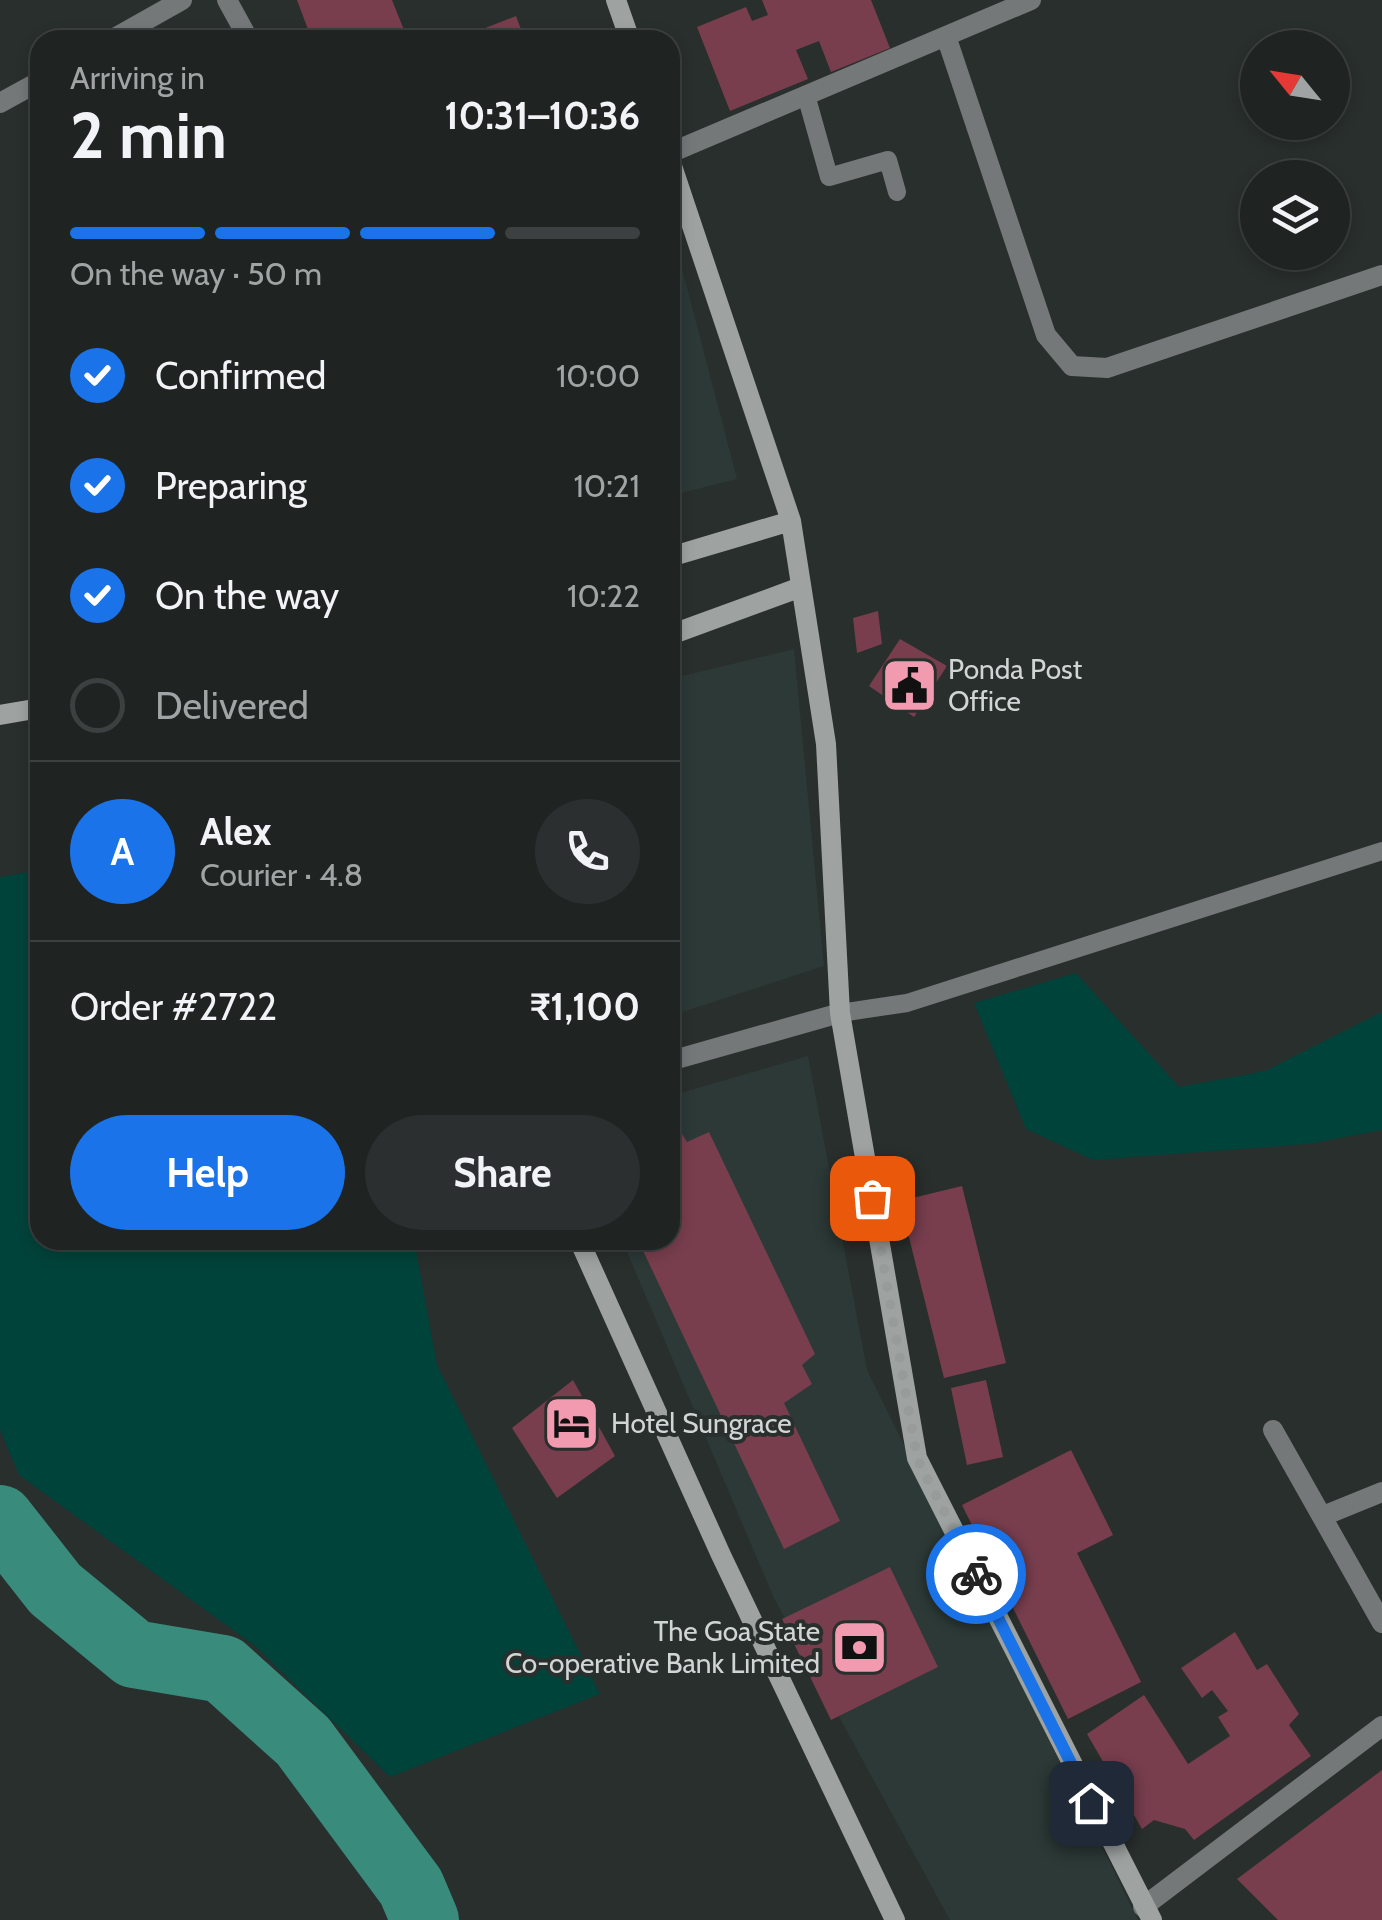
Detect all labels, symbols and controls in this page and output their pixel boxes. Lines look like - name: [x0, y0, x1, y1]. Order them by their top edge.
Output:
- north arrow: [1240, 30, 1350, 140]
- map controls: [1240, 30, 1350, 270]
- text: Arriving in: [70, 58, 205, 97]
- text: 10:31–10:36: [445, 92, 640, 139]
- text: 2 min: [70, 95, 227, 174]
- button: layers: [1240, 160, 1350, 270]
- text: On the way · 50 m: [70, 254, 322, 293]
- icon: check: [70, 348, 125, 403]
- text: Confirmed: [155, 352, 326, 399]
- text: 10:00: [556, 356, 640, 395]
- icon: check: [70, 458, 125, 513]
- text: Preparing: [155, 462, 307, 509]
- text: 10:21: [573, 466, 640, 505]
- icon: check: [70, 568, 125, 623]
- text: On the way: [155, 572, 339, 619]
- text: 10:22: [567, 576, 640, 615]
- place label: Ponda Post Office: [948, 652, 1082, 718]
- public building icon: Ponda Post Office: [879, 655, 939, 715]
- text: Delivered: [155, 682, 309, 729]
- button: phone: [535, 799, 640, 904]
- text: Alex: [200, 808, 271, 855]
- text: A: [111, 828, 134, 875]
- text: Courier · 4.8: [200, 855, 363, 894]
- text: Order #2722: [70, 983, 277, 1030]
- text: ₹1,100: [529, 983, 640, 1030]
- button: Help: [70, 1115, 345, 1230]
- button: Share: [365, 1115, 640, 1230]
- pin: [830, 1156, 915, 1241]
- icon: bag: [845, 1171, 900, 1226]
- hotel icon: Hotel Sungrace: [542, 1393, 602, 1453]
- place label: Hotel Sungrace: [611, 1406, 792, 1440]
- courier: [926, 1524, 1026, 1624]
- icon: bike: [949, 1547, 1004, 1602]
- place label: The Goa State Co-operative Bank Limited: [505, 1614, 820, 1680]
- bank icon: The Goa State Co-operative Bank Limited: [829, 1617, 889, 1677]
- pin: [1049, 1761, 1134, 1846]
- icon: home: [1064, 1776, 1119, 1831]

